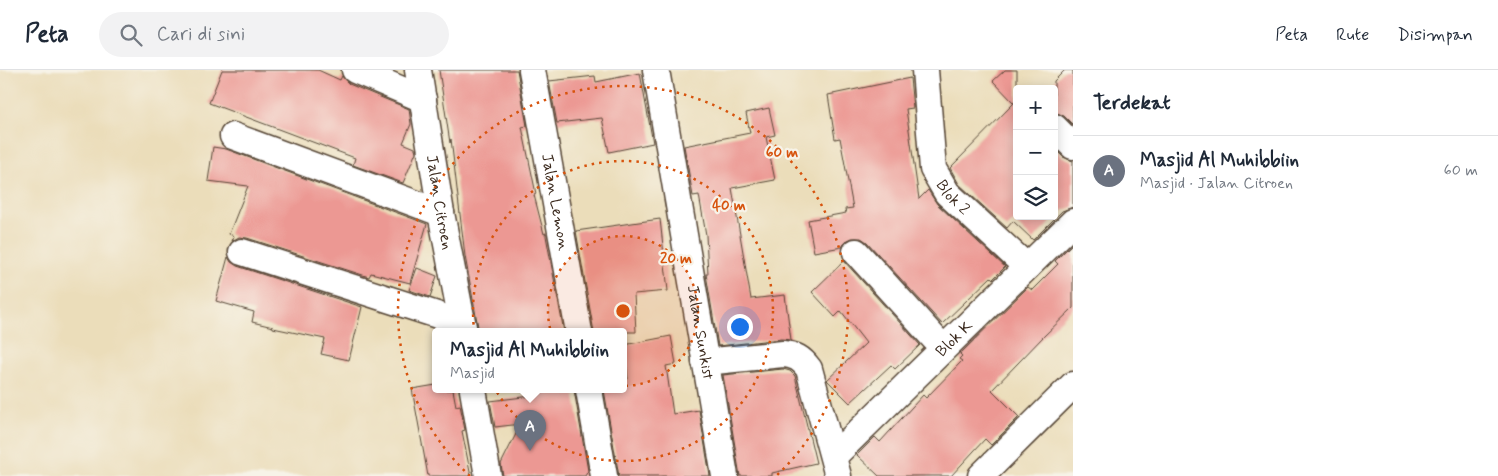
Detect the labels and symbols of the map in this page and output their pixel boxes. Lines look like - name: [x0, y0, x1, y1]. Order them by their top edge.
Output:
- text: 60 m: [766, 143, 798, 163]
- street label: Jalan Lemon: [537, 152, 575, 252]
- street label: Jalan Citroen: [421, 153, 458, 251]
- street label: Blok 2: [931, 176, 974, 219]
- text: 40 m: [712, 196, 746, 216]
- text: 20 m: [660, 249, 692, 269]
- street label: Jalan Sunkist: [682, 283, 719, 381]
- centre of rings: [614, 302, 632, 320]
- your location: [727, 314, 753, 340]
- street label: Blok K: [931, 315, 978, 362]
- pin: A: [514, 410, 546, 451]

